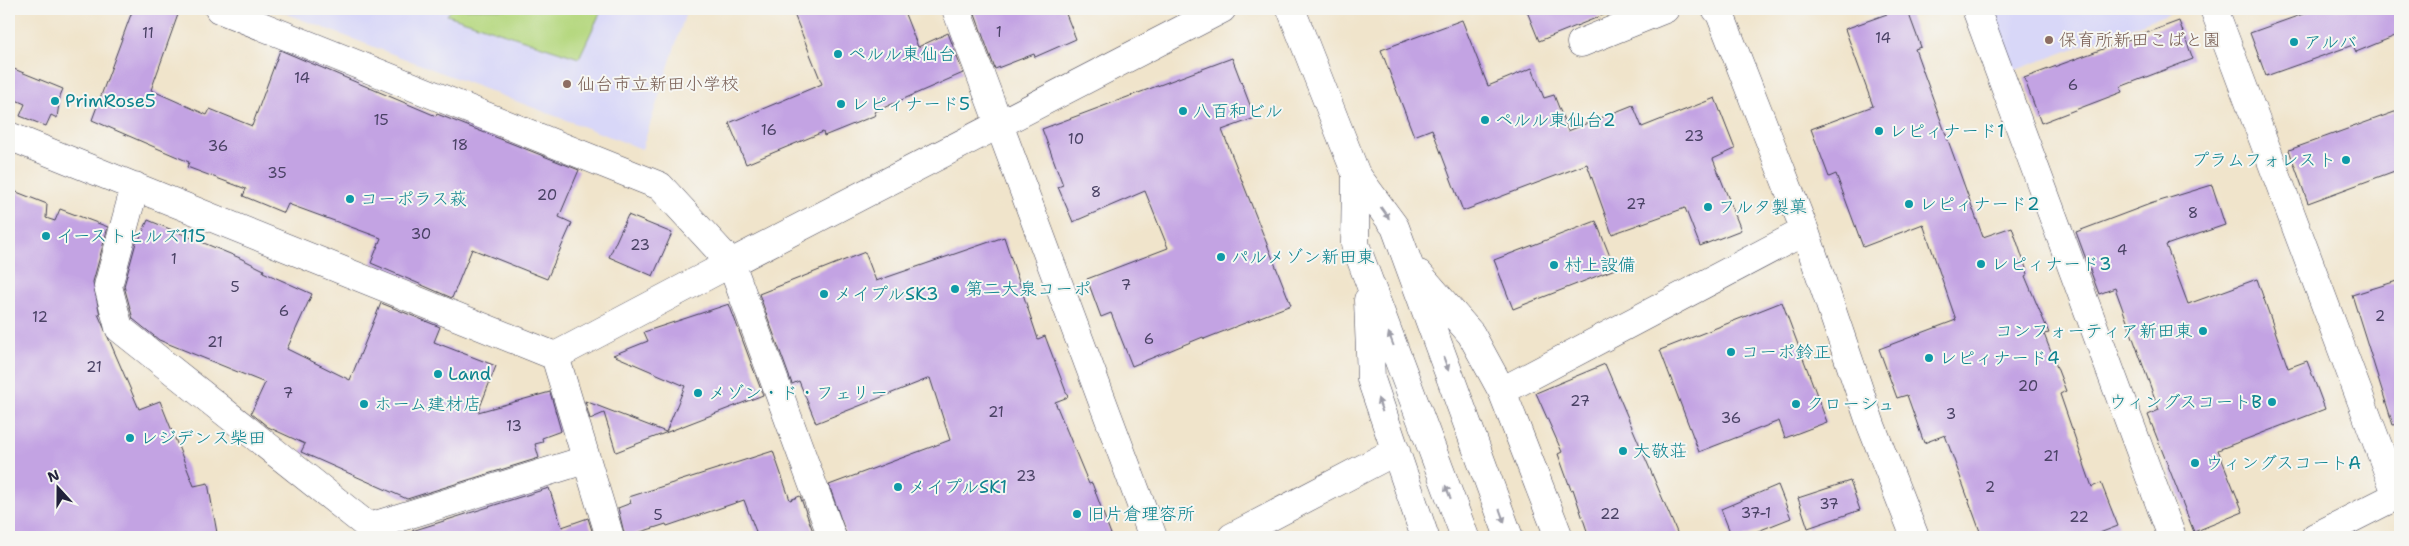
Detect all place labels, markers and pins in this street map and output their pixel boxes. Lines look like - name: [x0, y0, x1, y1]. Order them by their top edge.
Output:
- place label: 保育所新田こばと園: [2059, 28, 2221, 52]
- place label: アルバ: [2304, 30, 2357, 54]
- marker: 保育所新田こばと園: [2043, 34, 2055, 46]
- marker: アルバ: [2288, 36, 2300, 48]
- place label: ペルル東仙台: [848, 42, 956, 66]
- marker: ペルル東仙台: [832, 48, 844, 60]
- place label: 仙台市立新田小学校: [577, 72, 739, 96]
- marker: 仙台市立新田小学校: [561, 78, 573, 90]
- place label: PrimRose5: [65, 89, 156, 113]
- place label: レピィナード5: [851, 92, 970, 116]
- marker: PrimRose5: [49, 95, 61, 107]
- marker: レピィナード5: [835, 98, 847, 110]
- place label: 八百和ビル: [1193, 99, 1283, 123]
- marker: 八百和ビル: [1177, 105, 1189, 117]
- place label: ペルル東仙台2: [1495, 108, 1616, 132]
- marker: ペルル東仙台2: [1479, 114, 1491, 126]
- place label: レピィナード1: [1889, 119, 2005, 143]
- marker: レピィナード1: [1873, 125, 1885, 137]
- place label: プラムフォレスト: [2191, 148, 2336, 172]
- marker: プラムフォレスト: [2340, 154, 2352, 166]
- place label: コーポラス萩: [360, 187, 467, 211]
- place label: レピィナード2: [1919, 192, 2040, 216]
- marker: コーポラス萩: [344, 193, 356, 205]
- place label: フルタ製菓: [1718, 195, 1807, 219]
- marker: レピィナード2: [1903, 198, 1915, 210]
- marker: フルタ製菓: [1702, 201, 1714, 213]
- place label: イーストヒルズ115: [56, 224, 206, 248]
- marker: イーストヒルズ115: [40, 230, 52, 242]
- place label: パルメゾン新田東: [1231, 245, 1375, 269]
- marker: パルメゾン新田東: [1215, 251, 1227, 263]
- place label: レピィナード3: [1991, 252, 2112, 276]
- place label: 村上設備: [1564, 253, 1636, 277]
- marker: レピィナード3: [1975, 258, 1987, 270]
- marker: 村上設備: [1548, 259, 1560, 271]
- place label: 第二大泉コーポ: [965, 277, 1091, 301]
- place label: メイプルSK3: [834, 282, 938, 306]
- marker: 第二大泉コーポ: [949, 283, 961, 295]
- marker: メイプルSK3: [818, 288, 830, 300]
- place label: コンフォーティア新田東: [1995, 319, 2193, 343]
- marker: コンフォーティア新田東: [2197, 325, 2209, 337]
- place label: コーポ鈴正: [1741, 340, 1831, 364]
- marker: コーポ鈴正: [1725, 346, 1737, 358]
- place label: レピィナード4: [1939, 346, 2060, 370]
- marker: レピィナード4: [1923, 352, 1935, 364]
- place label: Land: [448, 362, 491, 386]
- marker: Land: [432, 368, 444, 380]
- place label: メゾン・ド・フェリー: [708, 381, 888, 405]
- marker: メゾン・ド・フェリー: [692, 387, 704, 399]
- place label: ウィングスコートB: [2108, 390, 2262, 414]
- place label: ホーム建材店: [374, 392, 481, 416]
- place label: クローシュ: [1806, 392, 1895, 416]
- marker: ウィングスコートB: [2266, 396, 2278, 408]
- marker: ホーム建材店: [358, 398, 370, 410]
- marker: クローシュ: [1790, 398, 1802, 410]
- place label: レジデンス柴田: [140, 426, 266, 450]
- marker: レジデンス柴田: [124, 432, 136, 444]
- place label: 大敬荘: [1633, 439, 1687, 463]
- marker: 大敬荘: [1617, 445, 1629, 457]
- place label: ウィングスコートA: [2205, 451, 2361, 475]
- marker: ウィングスコートA: [2189, 457, 2201, 469]
- place label: メイプルSK1: [908, 475, 1007, 499]
- marker: メイプルSK1: [892, 481, 904, 493]
- place label: 旧片倉理容所: [1087, 502, 1195, 526]
- marker: 旧片倉理容所: [1071, 508, 1083, 520]

